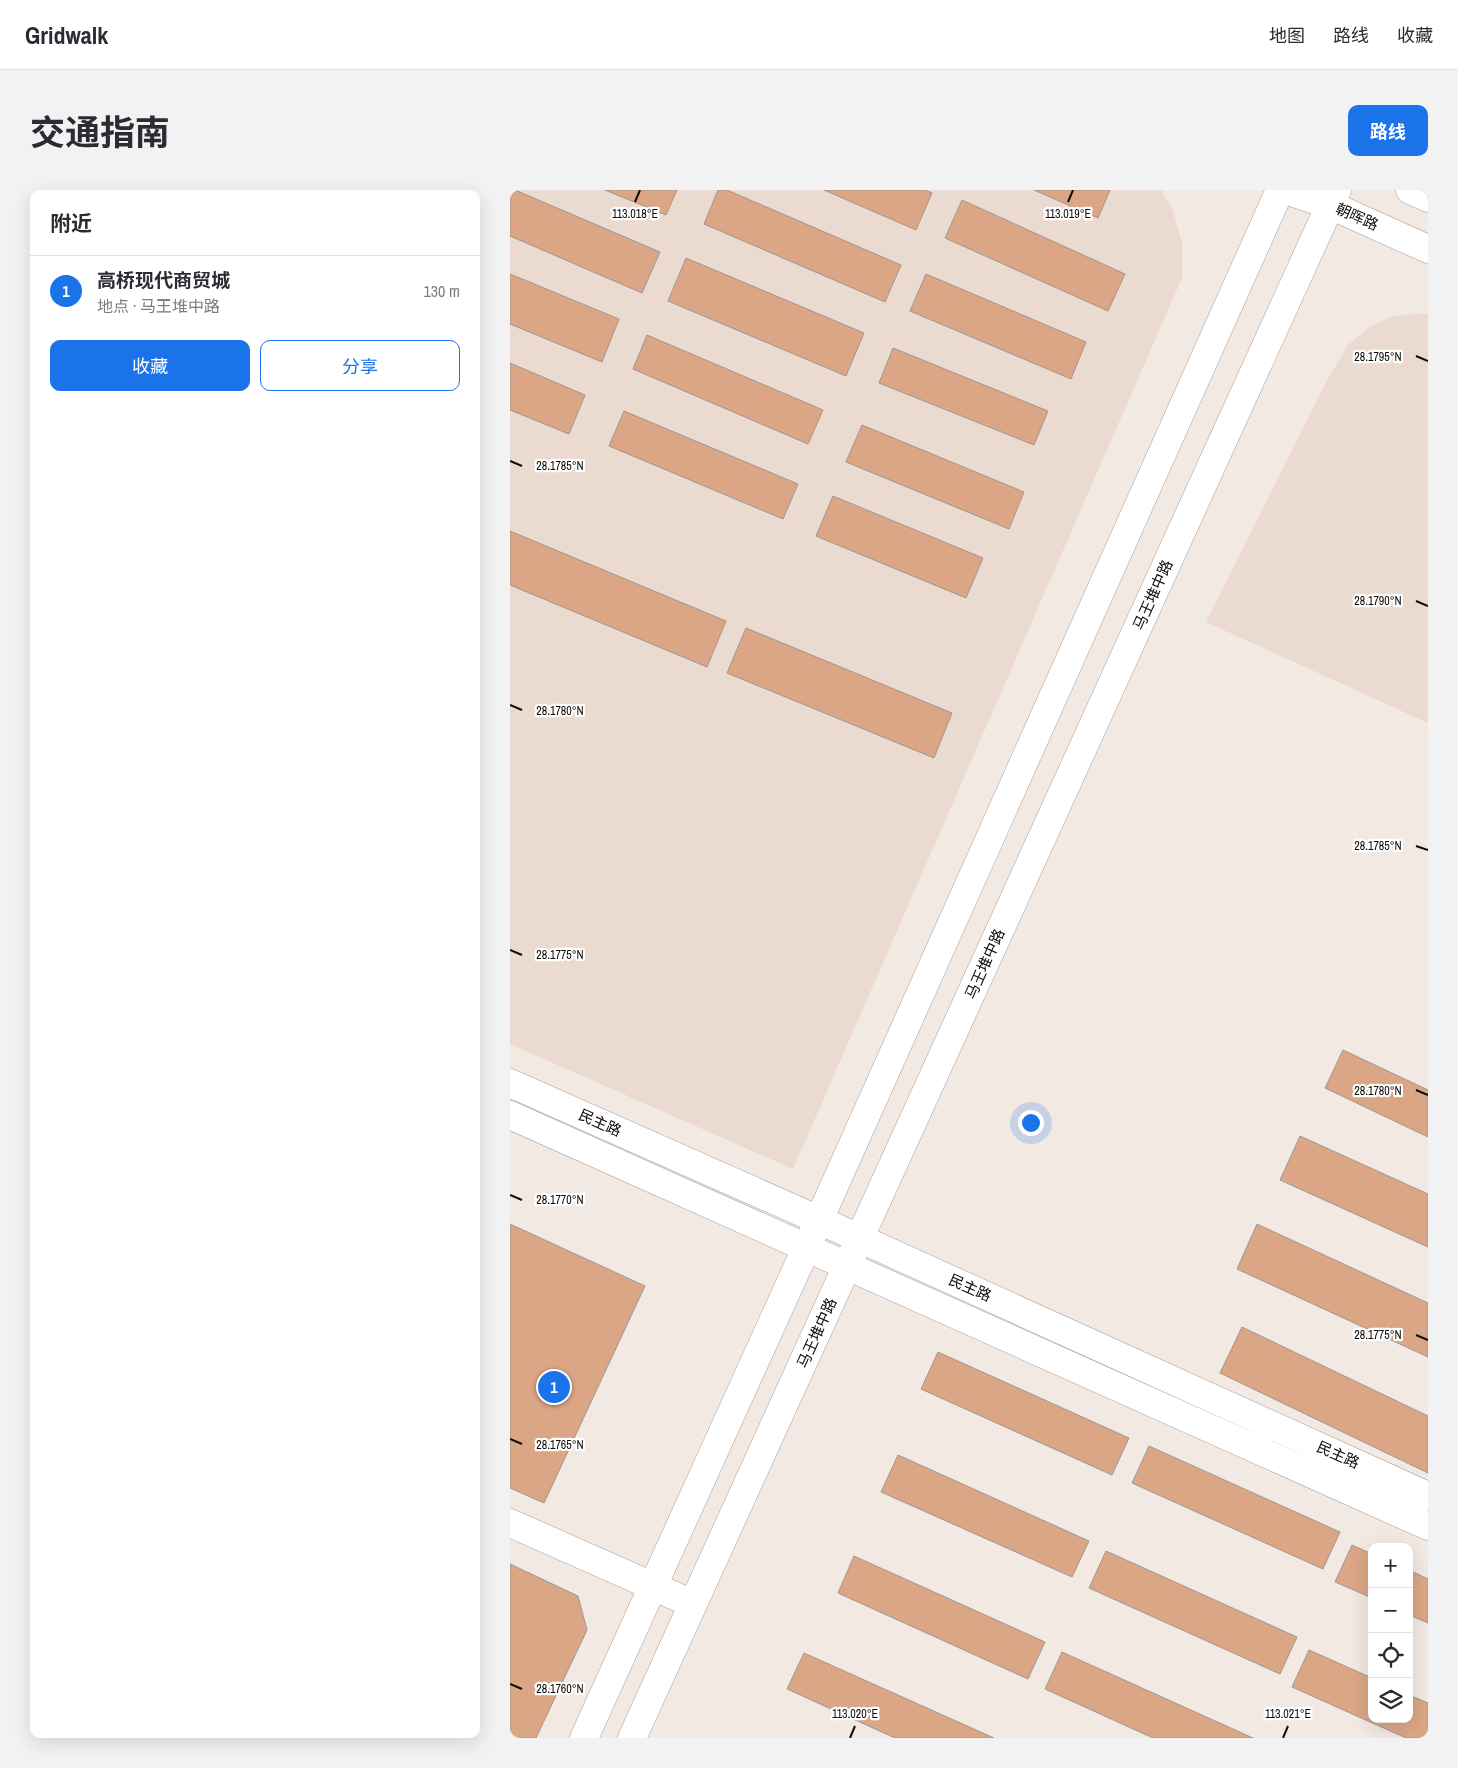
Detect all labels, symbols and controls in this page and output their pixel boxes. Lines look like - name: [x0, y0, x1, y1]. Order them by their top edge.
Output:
- text: Gridwalk: [25, 19, 108, 51]
- text: 地图: [1269, 23, 1305, 48]
- text: 路线: [1333, 23, 1369, 48]
- text: 收藏: [1397, 23, 1433, 48]
- button: 路线: [1348, 105, 1428, 156]
- text: 交通指南: [30, 109, 170, 156]
- street label: 朝晖路: [1332, 198, 1382, 235]
- text: 113.018°E: [612, 206, 658, 222]
- text: 113.019°E: [1045, 206, 1091, 222]
- text: 附近: [50, 209, 92, 238]
- text: 高桥现代商贸城: [97, 267, 230, 293]
- text: 1: [62, 280, 70, 302]
- text: 130 m: [424, 280, 460, 302]
- text: 地点 · 马王堆中路: [97, 295, 220, 317]
- button: 收藏: [50, 340, 250, 391]
- button: 分享: [260, 340, 460, 391]
- text: 28.1795°N: [1354, 349, 1402, 365]
- text: 28.1785°N: [536, 458, 584, 474]
- street label: 马王堆中路: [1128, 556, 1177, 633]
- text: 28.1790°N: [1354, 593, 1402, 609]
- text: 28.1780°N: [536, 703, 584, 719]
- text: 28.1785°N: [1354, 838, 1402, 854]
- street label: 马王堆中路: [960, 925, 1009, 1002]
- text: 28.1775°N: [536, 947, 584, 963]
- text: 28.1780°N: [1354, 1083, 1402, 1099]
- street label: 民主路: [575, 1104, 625, 1141]
- your location: [1018, 1110, 1044, 1136]
- text: 28.1770°N: [536, 1192, 584, 1208]
- street label: 民主路: [945, 1269, 995, 1306]
- street label: 马王堆中路: [792, 1294, 841, 1371]
- text: 28.1775°N: [1354, 1327, 1402, 1343]
- pin: 1: [538, 1368, 570, 1406]
- street label: 民主路: [1313, 1436, 1363, 1473]
- text: 28.1765°N: [536, 1437, 584, 1453]
- map controls: [1368, 1543, 1413, 1723]
- button: +: [1368, 1543, 1413, 1588]
- button: −: [1368, 1588, 1413, 1633]
- button: locate: [1368, 1633, 1413, 1678]
- button: layers: [1368, 1678, 1413, 1723]
- text: 28.1760°N: [536, 1681, 584, 1697]
- text: 113.020°E: [832, 1706, 878, 1722]
- text: 113.021°E: [1265, 1706, 1311, 1722]

